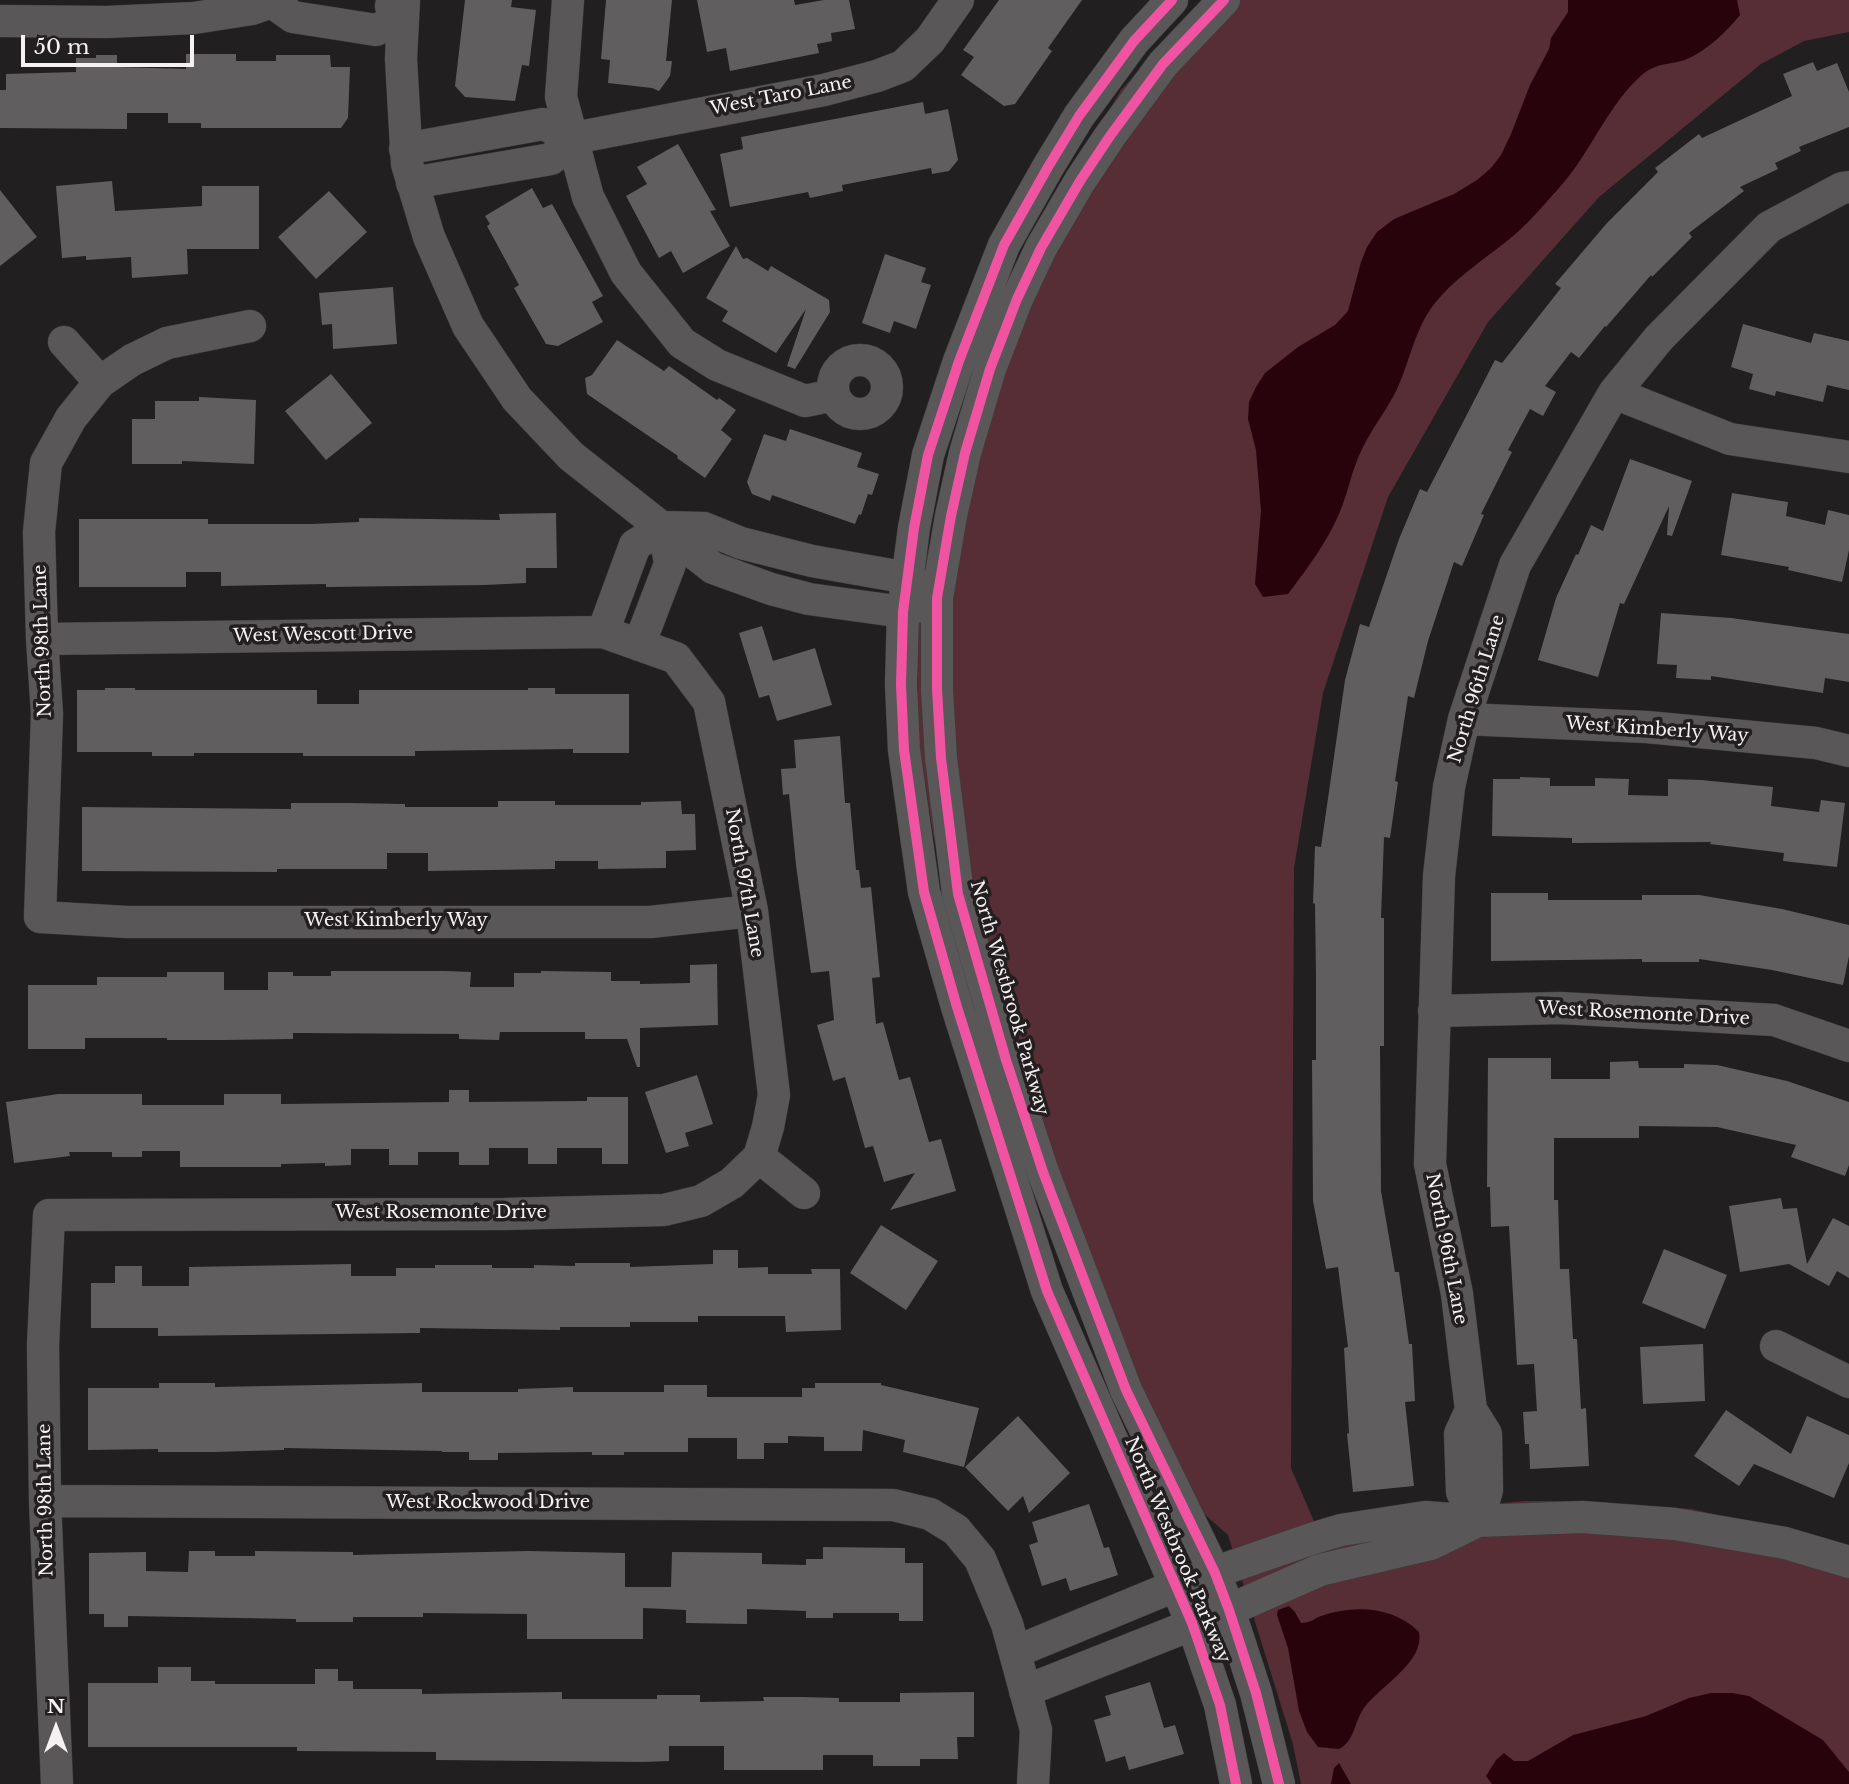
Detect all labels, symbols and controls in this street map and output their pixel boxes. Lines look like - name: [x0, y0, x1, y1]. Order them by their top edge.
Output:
- scale bar: [24, 21, 198, 65]
- text: 50 m: [34, 34, 89, 60]
- street label: West Taro Lane: [708, 72, 854, 120]
- street label: North 98th Lane: [30, 564, 56, 718]
- street label: North 96th Lane: [1444, 612, 1510, 766]
- street label: West Wescott Drive: [233, 623, 413, 647]
- street label: West Kimberly Way: [1565, 713, 1749, 747]
- street label: North 97th Lane: [720, 807, 768, 959]
- street label: North Westbrook Parkway: [965, 878, 1053, 1118]
- street label: West Kimberly Way: [304, 910, 488, 932]
- street label: West Rosemonte Drive: [1538, 998, 1750, 1030]
- street label: North 96th Lane: [1421, 1172, 1471, 1326]
- street label: West Rosemonte Drive: [335, 1202, 547, 1224]
- street label: North 98th Lane: [34, 1423, 58, 1577]
- street label: North Westbrook Parkway: [1119, 1434, 1235, 1666]
- street label: West Rockwood Drive: [386, 1492, 590, 1514]
- north arrow: [21, 1693, 91, 1763]
- text: N: [47, 1695, 65, 1718]

